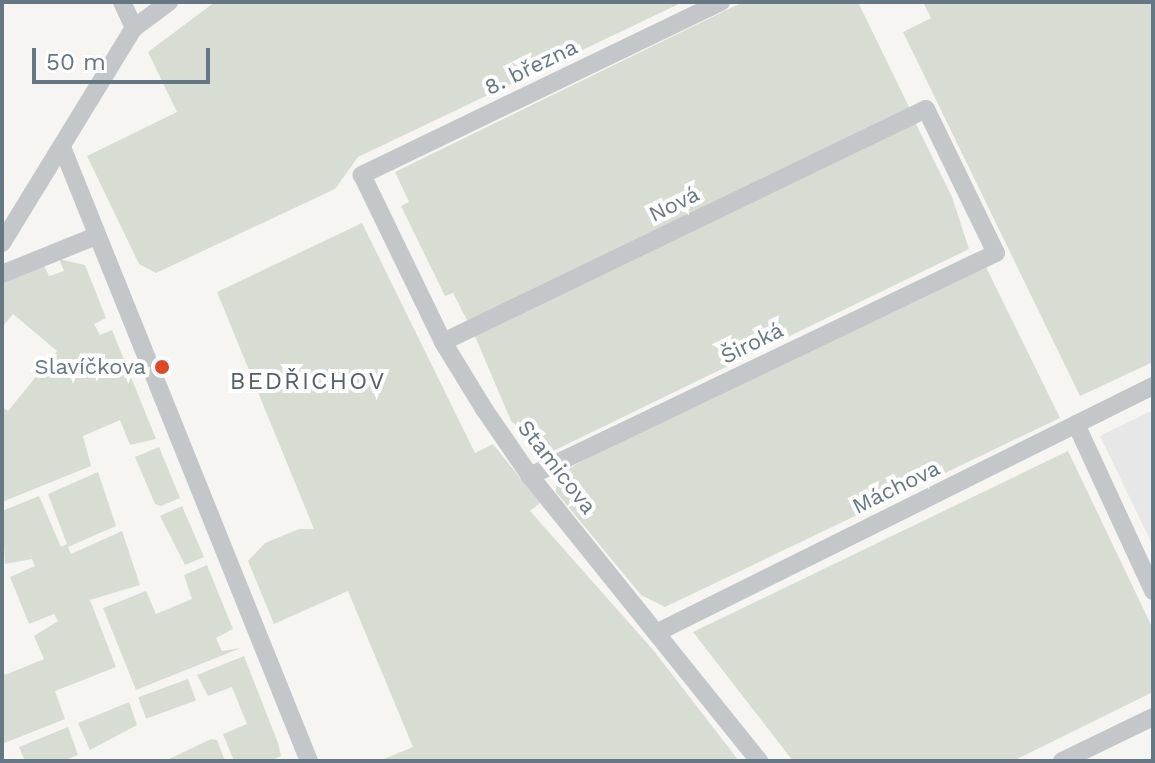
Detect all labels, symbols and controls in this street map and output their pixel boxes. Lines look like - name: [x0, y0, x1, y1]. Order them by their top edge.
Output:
- scale bar: [36, 32, 214, 82]
- street label: 8. března: [480, 33, 582, 101]
- text: 50 m: [46, 48, 106, 76]
- street label: Nová: [644, 181, 704, 227]
- street label: Široká: [716, 317, 788, 369]
- place label: Slavíčkova: [35, 354, 146, 380]
- marker: Slavíčkova: [153, 358, 171, 376]
- district label: BEDŘICHOV: [230, 368, 386, 396]
- street label: Stamicova: [512, 415, 602, 519]
- street label: Máchova: [848, 455, 944, 519]

